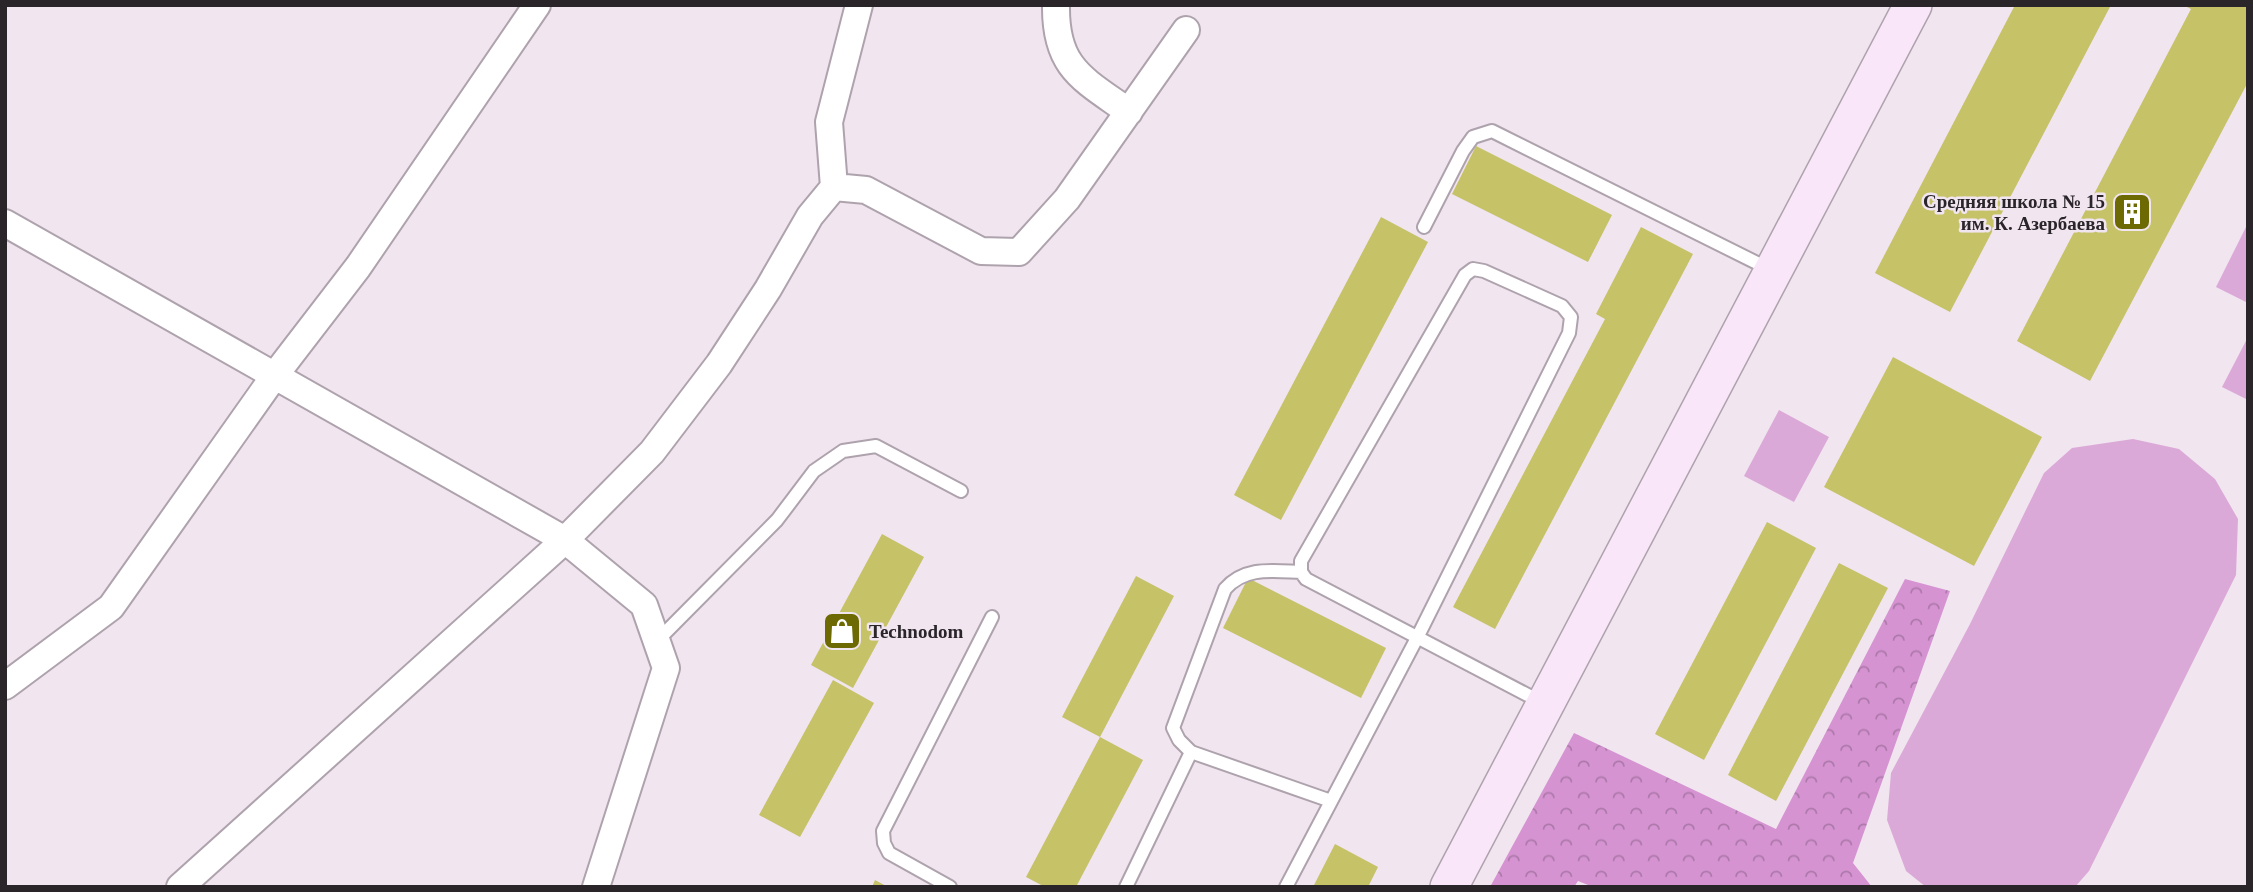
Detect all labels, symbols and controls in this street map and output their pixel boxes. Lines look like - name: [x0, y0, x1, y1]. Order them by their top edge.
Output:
- place label: Средняя школа № 15 им. К. Азербаева: [1923, 191, 2105, 234]
- building icon: Средняя школа № 15 им. К. Азербаева: [2111, 191, 2153, 233]
- shop icon: Technodom: [821, 610, 863, 652]
- place label: Technodom: [869, 621, 963, 642]

